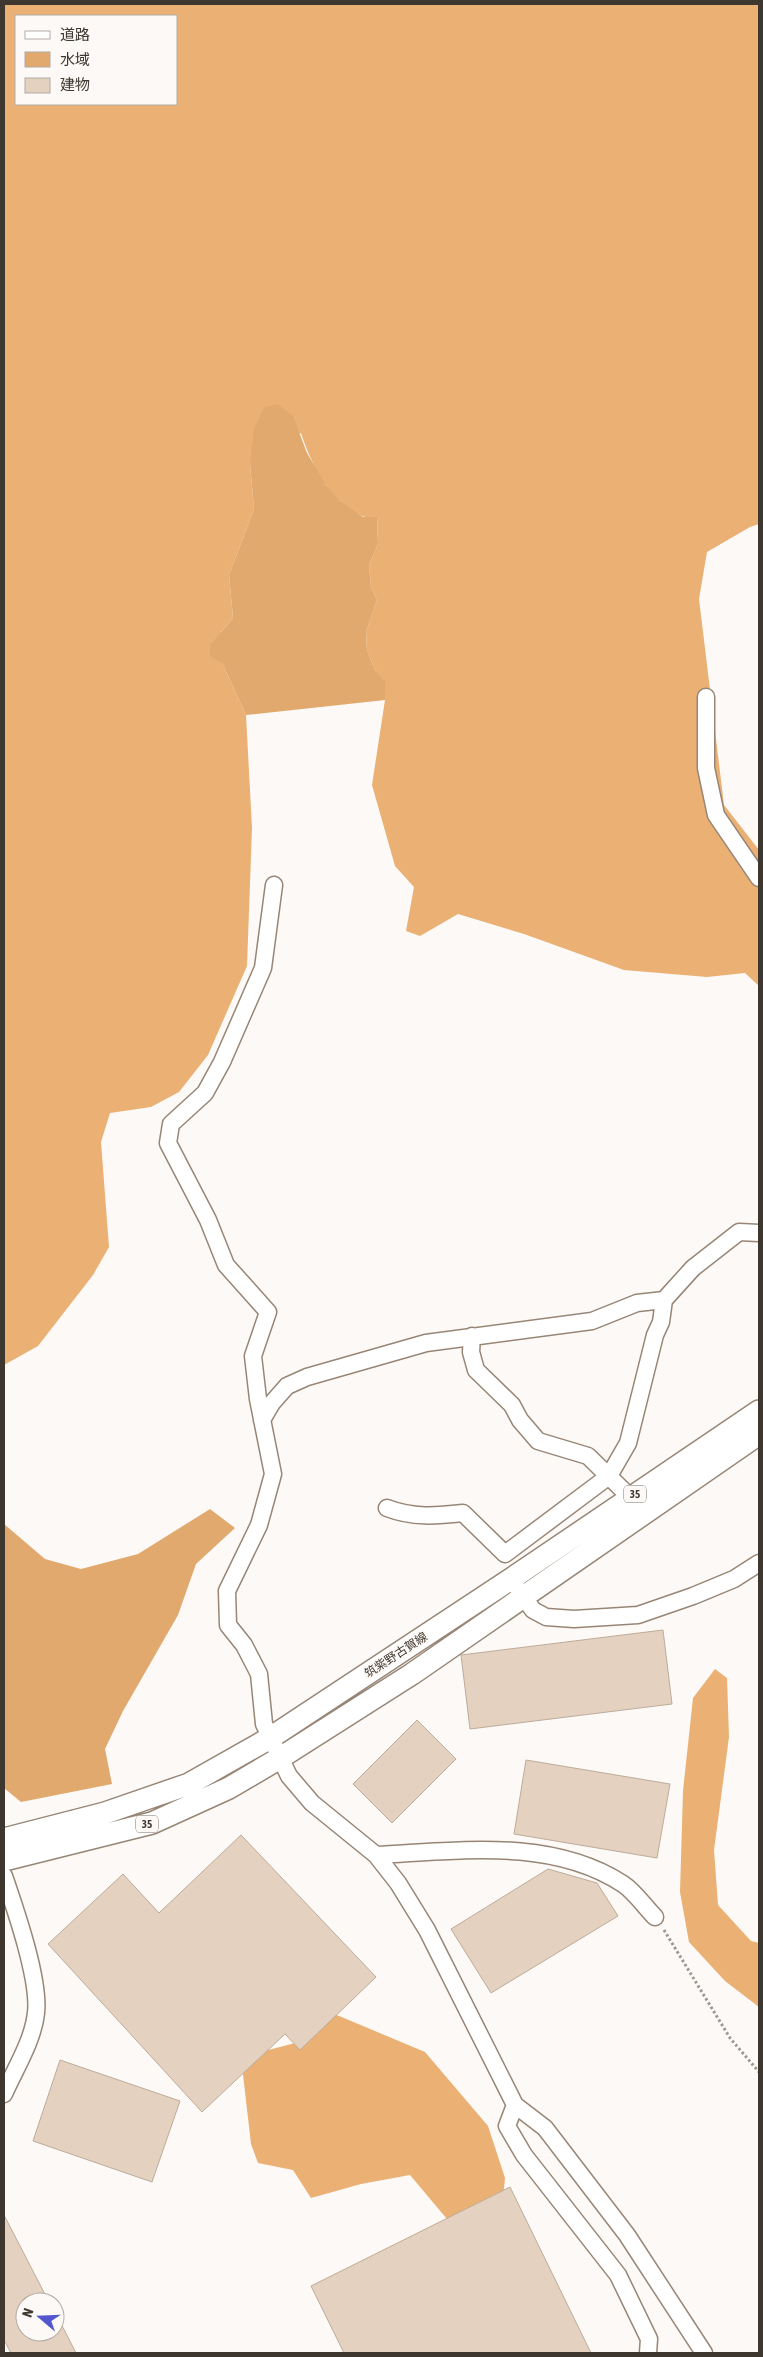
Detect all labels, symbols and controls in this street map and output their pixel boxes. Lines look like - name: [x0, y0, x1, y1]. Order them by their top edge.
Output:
- legend: [15, 15, 178, 105]
- text: 道路: [60, 26, 90, 43]
- text: 水域: [60, 51, 90, 68]
- text: 建物: [60, 76, 90, 93]
- road number: 35: [624, 1486, 646, 1502]
- street label: 筑紫野古賀線: [362, 1630, 430, 1680]
- road number: 35: [136, 1816, 158, 1832]
- north arrow: [15, 2292, 65, 2342]
- text: N: [19, 2306, 37, 2319]

